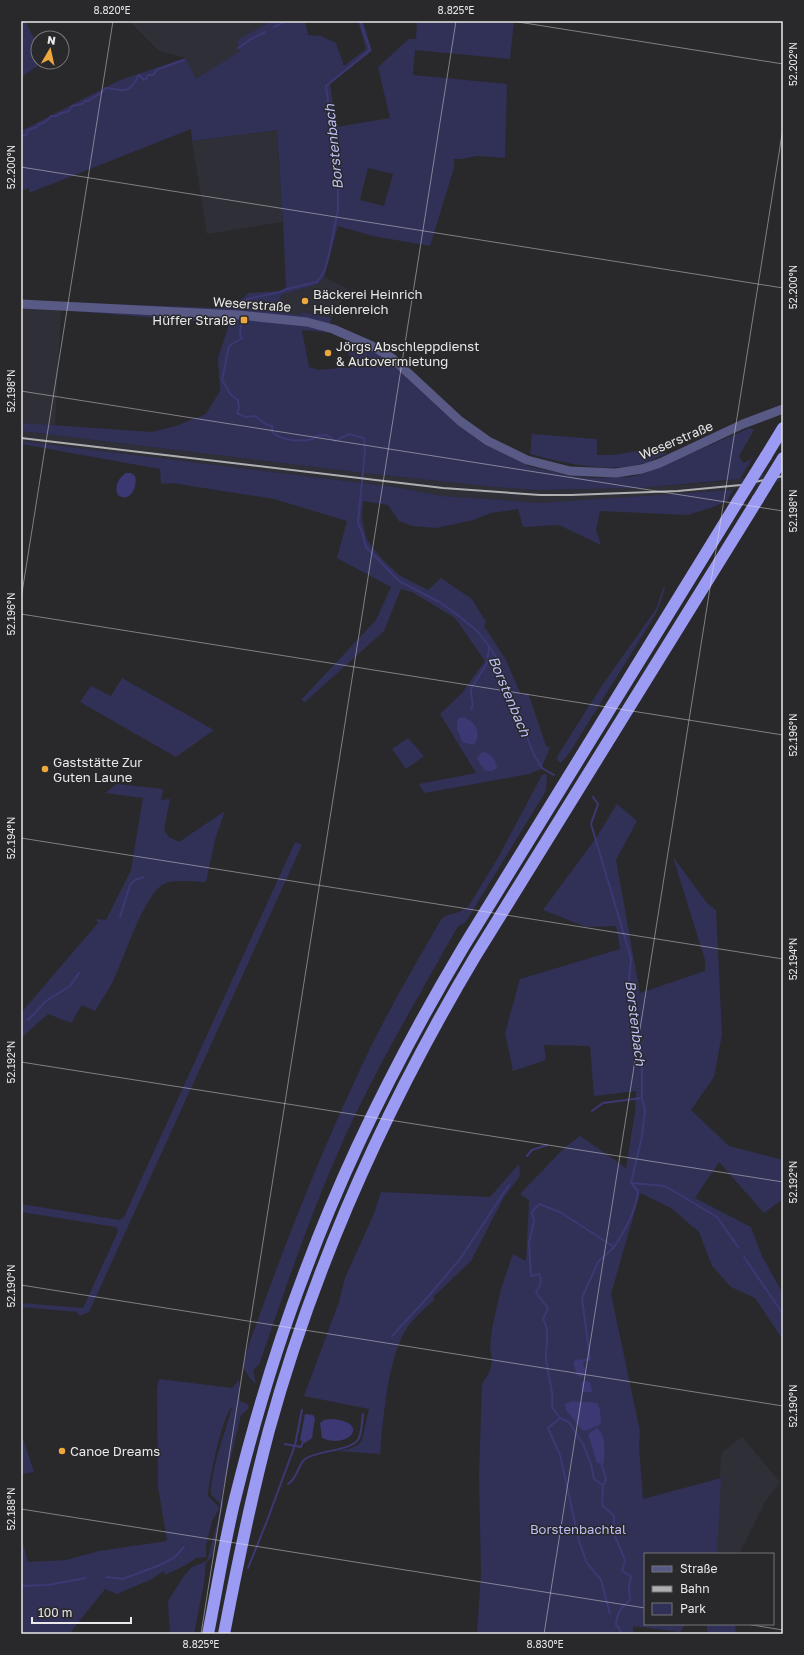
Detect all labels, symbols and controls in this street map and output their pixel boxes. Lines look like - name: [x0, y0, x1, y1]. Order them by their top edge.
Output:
- text: 8.820°E: [93, 4, 131, 16]
- text: 8.825°E: [438, 4, 474, 16]
- north arrow: [30, 30, 70, 70]
- text: N: [46, 33, 57, 47]
- text: 52.202°N: [787, 42, 799, 86]
- water label: Borstenbach: [320, 102, 346, 191]
- text: 52.200°N: [5, 145, 17, 189]
- text: 52.200°N: [787, 265, 799, 309]
- place label: Bäckerei Heinrich Heidenreich: [313, 286, 423, 317]
- street label: Weserstraße: [212, 293, 292, 315]
- marker: Bäckerei Heinrich Heidenreich: [300, 296, 310, 306]
- place label: Hüffer Straße: [152, 312, 236, 328]
- marker: Hüffer Straße: [239, 315, 249, 325]
- place label: Jörgs Abschleppdienst & Autovermietung: [336, 338, 479, 369]
- marker: Jörgs Abschleppdienst & Autovermietung: [323, 348, 333, 358]
- text: 52.198°N: [5, 369, 17, 413]
- street label: Weserstraße: [637, 417, 715, 463]
- text: 52.198°N: [787, 489, 799, 533]
- text: 52.196°N: [5, 592, 17, 636]
- water label: Borstenbach: [485, 653, 535, 740]
- text: 52.196°N: [787, 713, 799, 757]
- place label: Gaststätte Zur Guten Laune: [53, 754, 142, 785]
- marker: Gaststätte Zur Guten Laune: [40, 764, 50, 774]
- text: 52.194°N: [5, 817, 17, 859]
- text: 52.194°N: [787, 938, 799, 980]
- water label: Borstenbach: [622, 979, 650, 1068]
- text: 52.192°N: [5, 1041, 17, 1083]
- text: 52.192°N: [787, 1161, 799, 1203]
- text: 52.190°N: [5, 1264, 17, 1308]
- text: 52.190°N: [787, 1384, 799, 1428]
- place label: Canoe Dreams: [70, 1443, 160, 1459]
- marker: Canoe Dreams: [57, 1446, 67, 1456]
- text: 52.188°N: [5, 1487, 17, 1531]
- park label: Borstenbachtal: [530, 1521, 626, 1537]
- legend: [644, 1553, 774, 1625]
- text: Straße: [680, 1561, 718, 1576]
- text: Bahn: [680, 1581, 710, 1596]
- scale bar: [32, 1599, 131, 1625]
- text: Park: [680, 1601, 706, 1616]
- text: 100 m: [38, 1605, 72, 1620]
- text: 8.825°E: [183, 1638, 219, 1650]
- text: 8.830°E: [526, 1638, 564, 1650]

